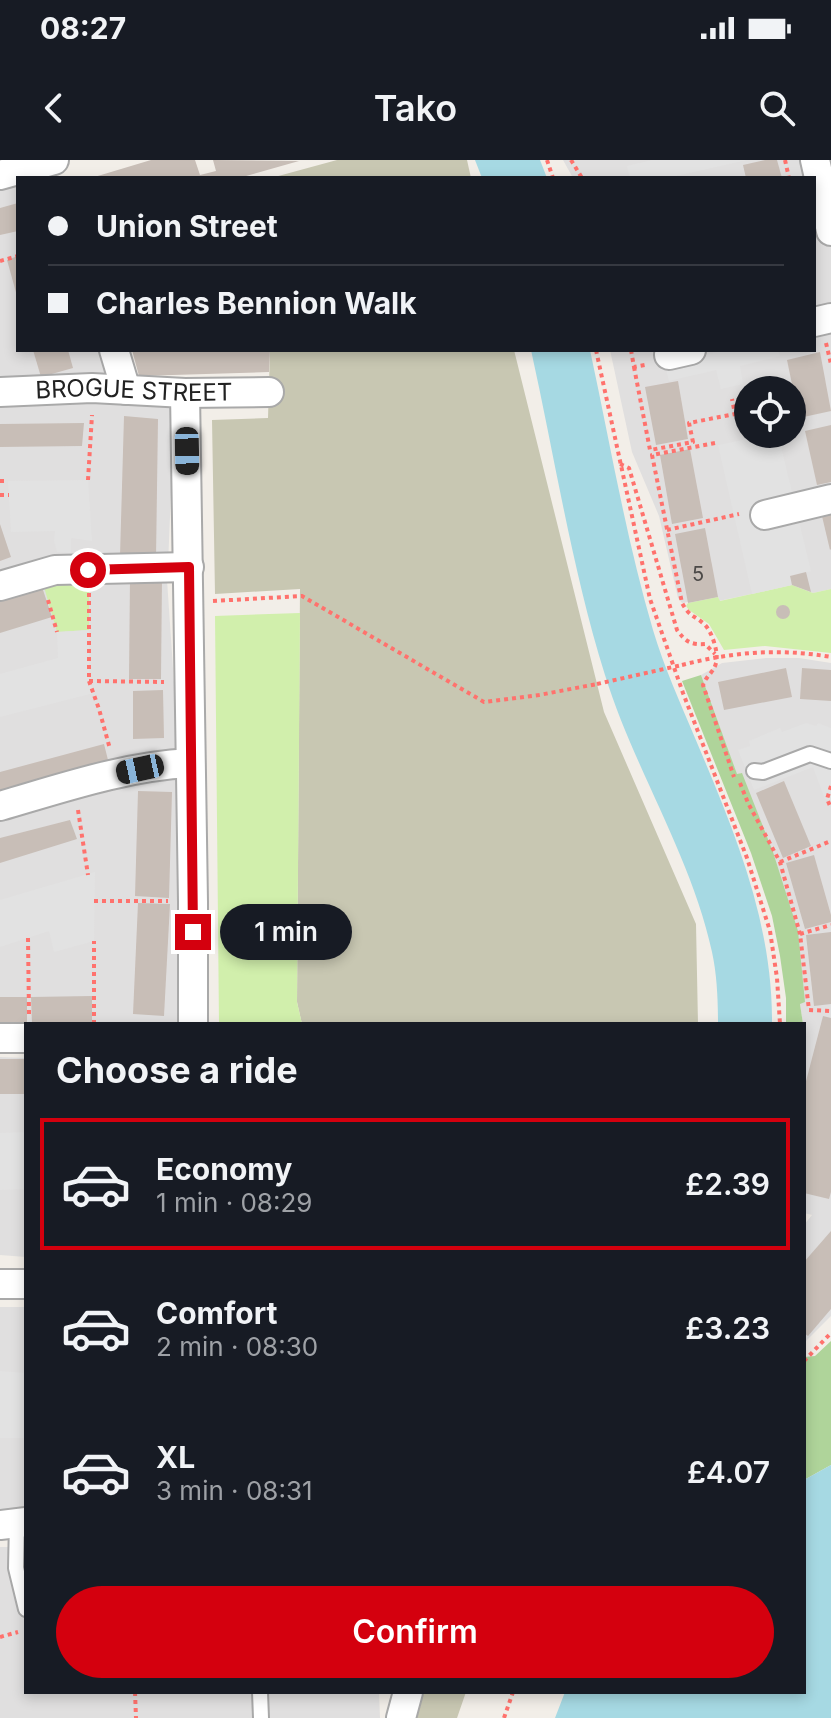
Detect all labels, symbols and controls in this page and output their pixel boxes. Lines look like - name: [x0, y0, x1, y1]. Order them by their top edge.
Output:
- text: 08:27: [40, 10, 126, 46]
- icon: back: [32, 86, 76, 130]
- text: Tako: [374, 86, 457, 130]
- icon: search: [755, 86, 799, 130]
- text: Union Street: [96, 208, 278, 244]
- text: Charles Bennion Walk: [96, 285, 417, 321]
- street label: BROGUE STREET: [35, 373, 233, 407]
- map controls: [734, 376, 806, 448]
- button: locate: [734, 376, 806, 448]
- car: [175, 427, 199, 475]
- route start: [70, 552, 106, 588]
- house number: 5: [692, 562, 704, 586]
- car: [114, 752, 166, 786]
- callout: 1 min: [221, 904, 353, 960]
- route end: [175, 914, 211, 950]
- text: 1 min: [254, 916, 318, 947]
- text: Choose a ride: [56, 1048, 298, 1092]
- icon: car: [60, 1148, 132, 1220]
- text: Economy: [156, 1151, 292, 1187]
- text: £2.39: [685, 1166, 770, 1202]
- text: 1 min · 08:29: [156, 1187, 312, 1218]
- icon: car: [60, 1292, 132, 1364]
- text: Comfort: [156, 1295, 277, 1331]
- text: £3.23: [685, 1310, 770, 1346]
- text: 2 min · 08:30: [156, 1331, 318, 1362]
- icon: car: [60, 1436, 132, 1508]
- text: XL: [156, 1439, 195, 1475]
- text: £4.07: [687, 1454, 770, 1490]
- text: 3 min · 08:31: [156, 1475, 313, 1506]
- button: Confirm: [56, 1586, 774, 1678]

